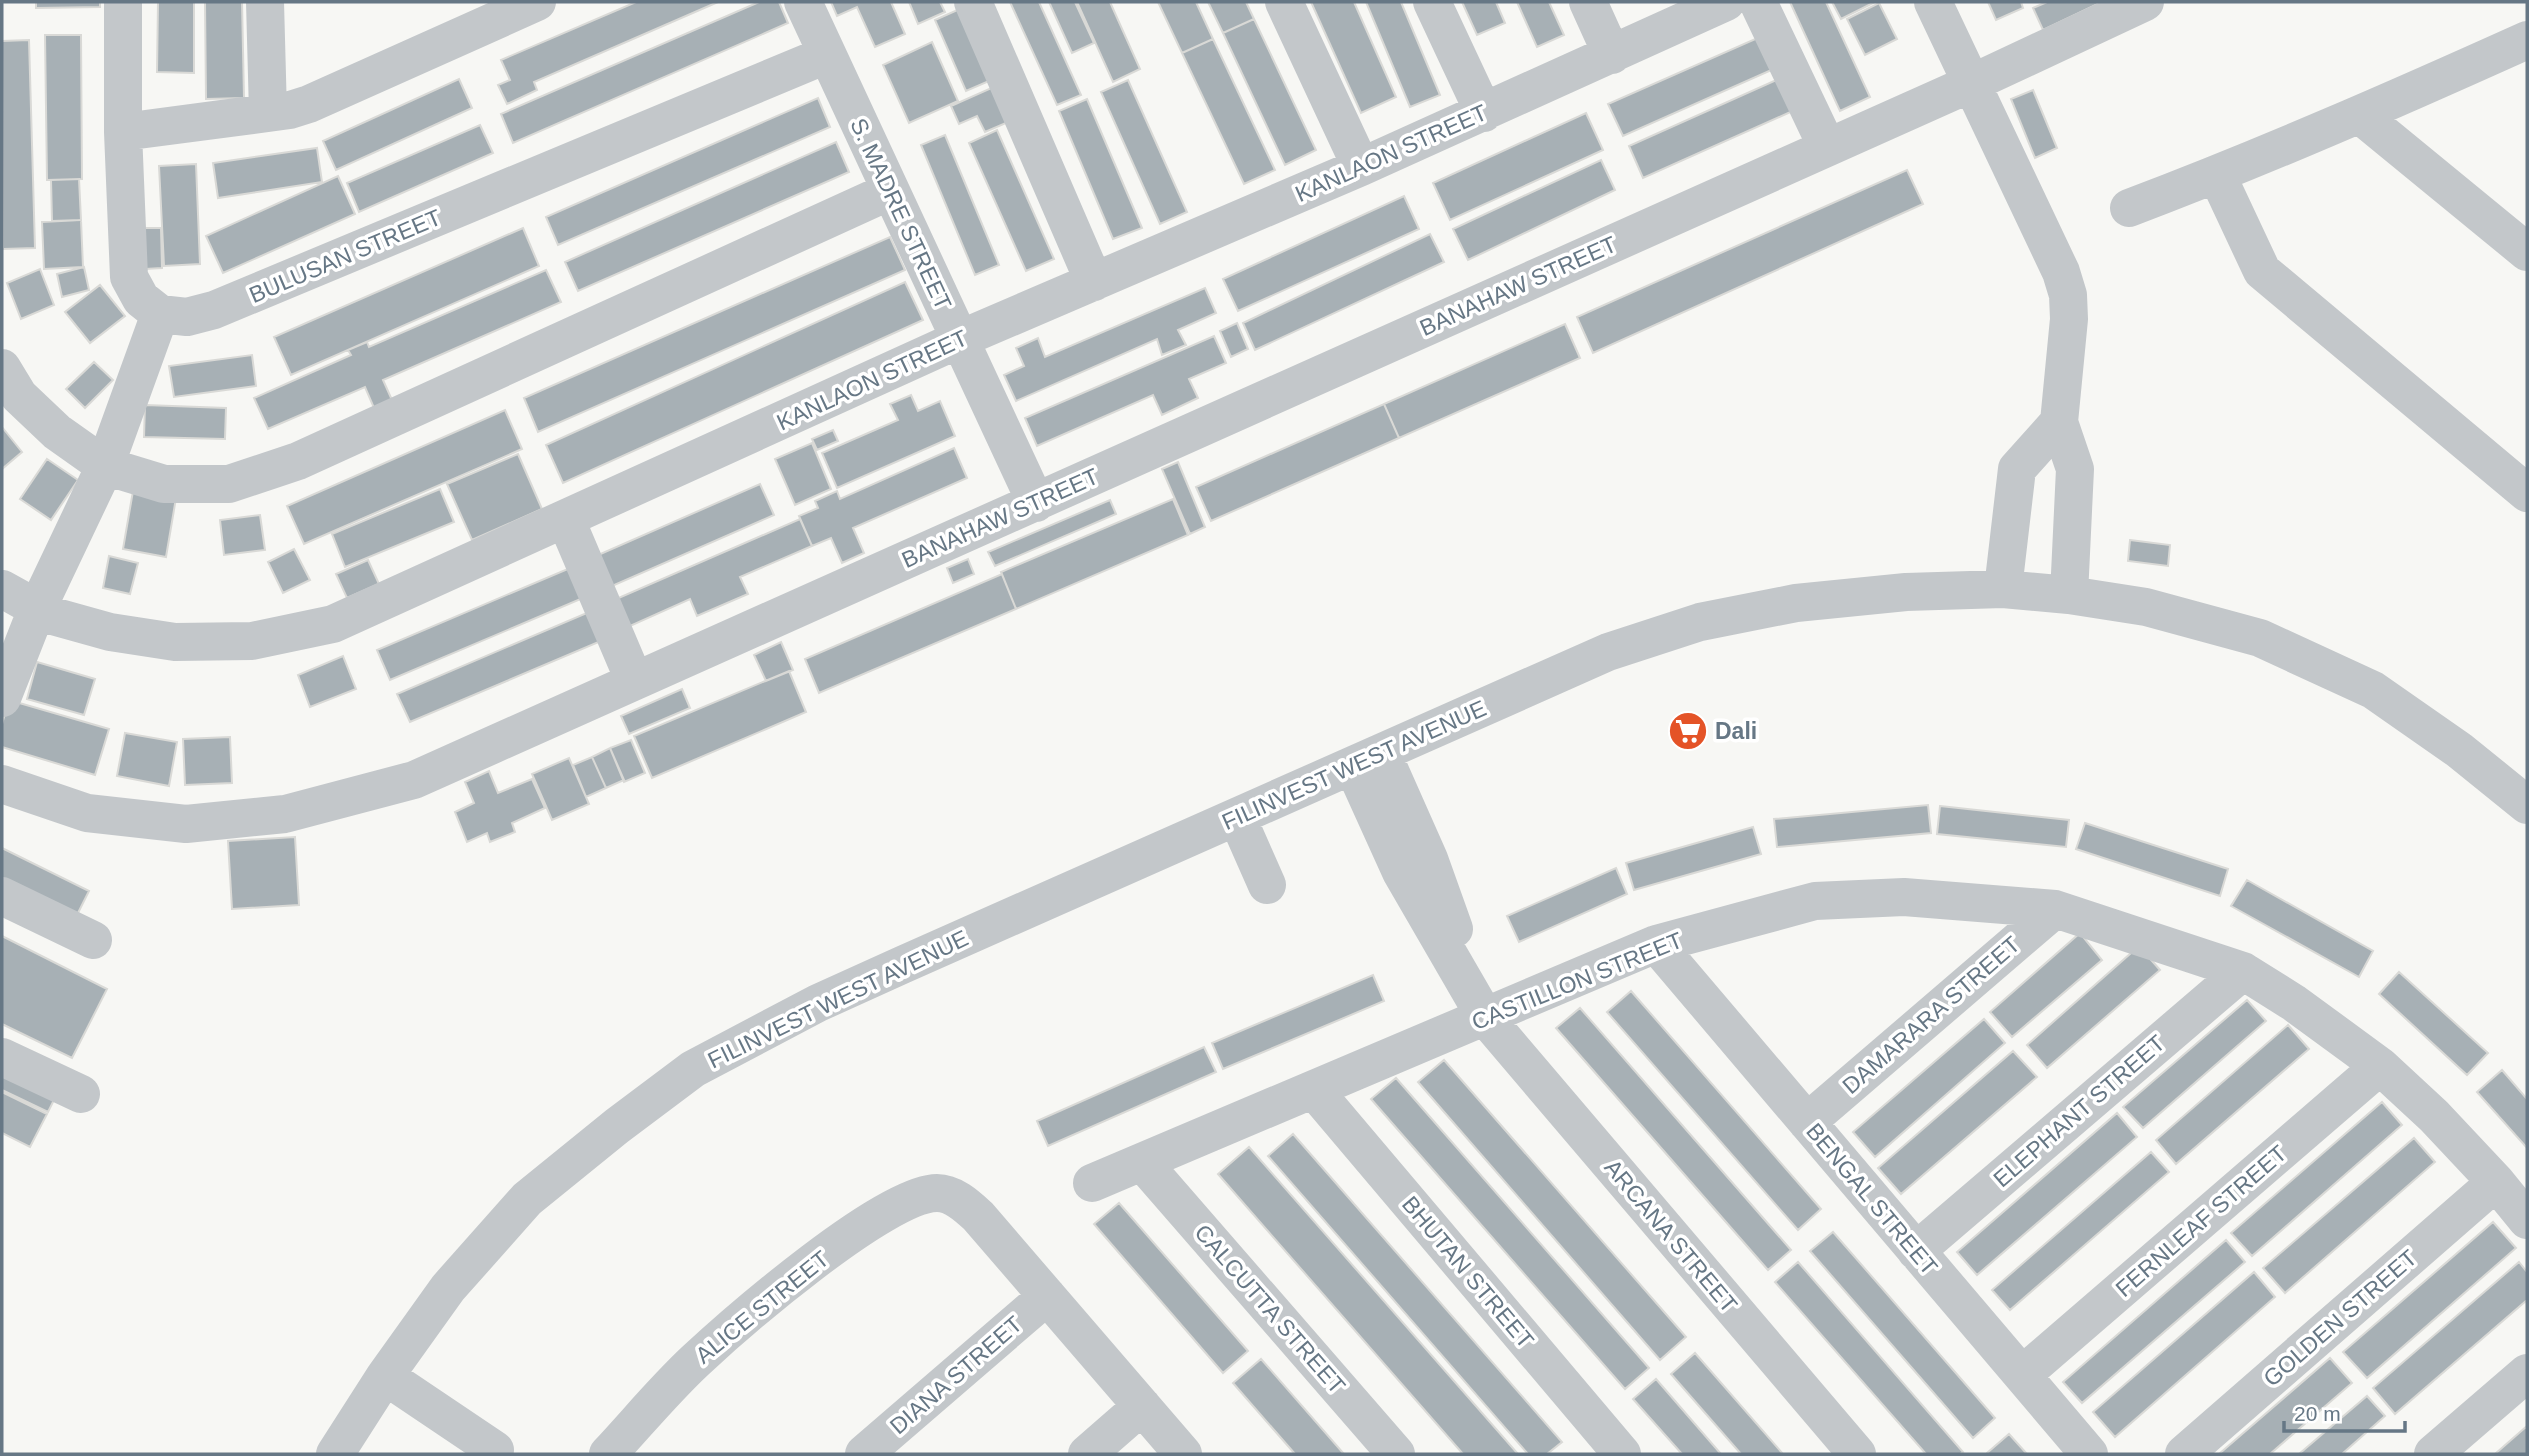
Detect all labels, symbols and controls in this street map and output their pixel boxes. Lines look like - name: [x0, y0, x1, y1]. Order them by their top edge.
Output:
- street label: KANLAON STREET: [1291, 99, 1491, 207]
- street label: S. MADRE STREET: [845, 114, 957, 314]
- street label: BULUSAN STREET: [245, 204, 445, 308]
- street label: BANAHAW STREET: [1416, 231, 1620, 341]
- street label: KANLAON STREET: [773, 324, 971, 436]
- street label: BANAHAW STREET: [898, 463, 1102, 573]
- street label: FILINVEST WEST AVENUE: [1218, 695, 1490, 835]
- supermarket icon: Dali: [1667, 710, 1709, 752]
- place label: Dali: [1715, 718, 1757, 744]
- street label: FILINVEST WEST AVENUE: [704, 925, 972, 1073]
- street label: CASTILLON STREET: [1468, 927, 1686, 1035]
- street label: DAMARARA STREET: [1837, 931, 2025, 1099]
- street label: ELEPHANT STREET: [1988, 1030, 2170, 1192]
- street label: BENGAL STREET: [1801, 1118, 1943, 1280]
- street label: FERNLEAF STREET: [2110, 1140, 2292, 1302]
- street label: ARCANA STREET: [1599, 1154, 1743, 1318]
- street label: BHUTAN STREET: [1397, 1191, 1539, 1353]
- street label: CALCUTTA STREET: [1189, 1219, 1351, 1399]
- street label: GOLDEN STREET: [2258, 1244, 2422, 1392]
- street label: ALICE STREET: [690, 1245, 834, 1369]
- street label: DIANA STREET: [885, 1311, 1027, 1439]
- scale bar: [2284, 1390, 2405, 1434]
- text: 20 m: [2294, 1402, 2341, 1425]

